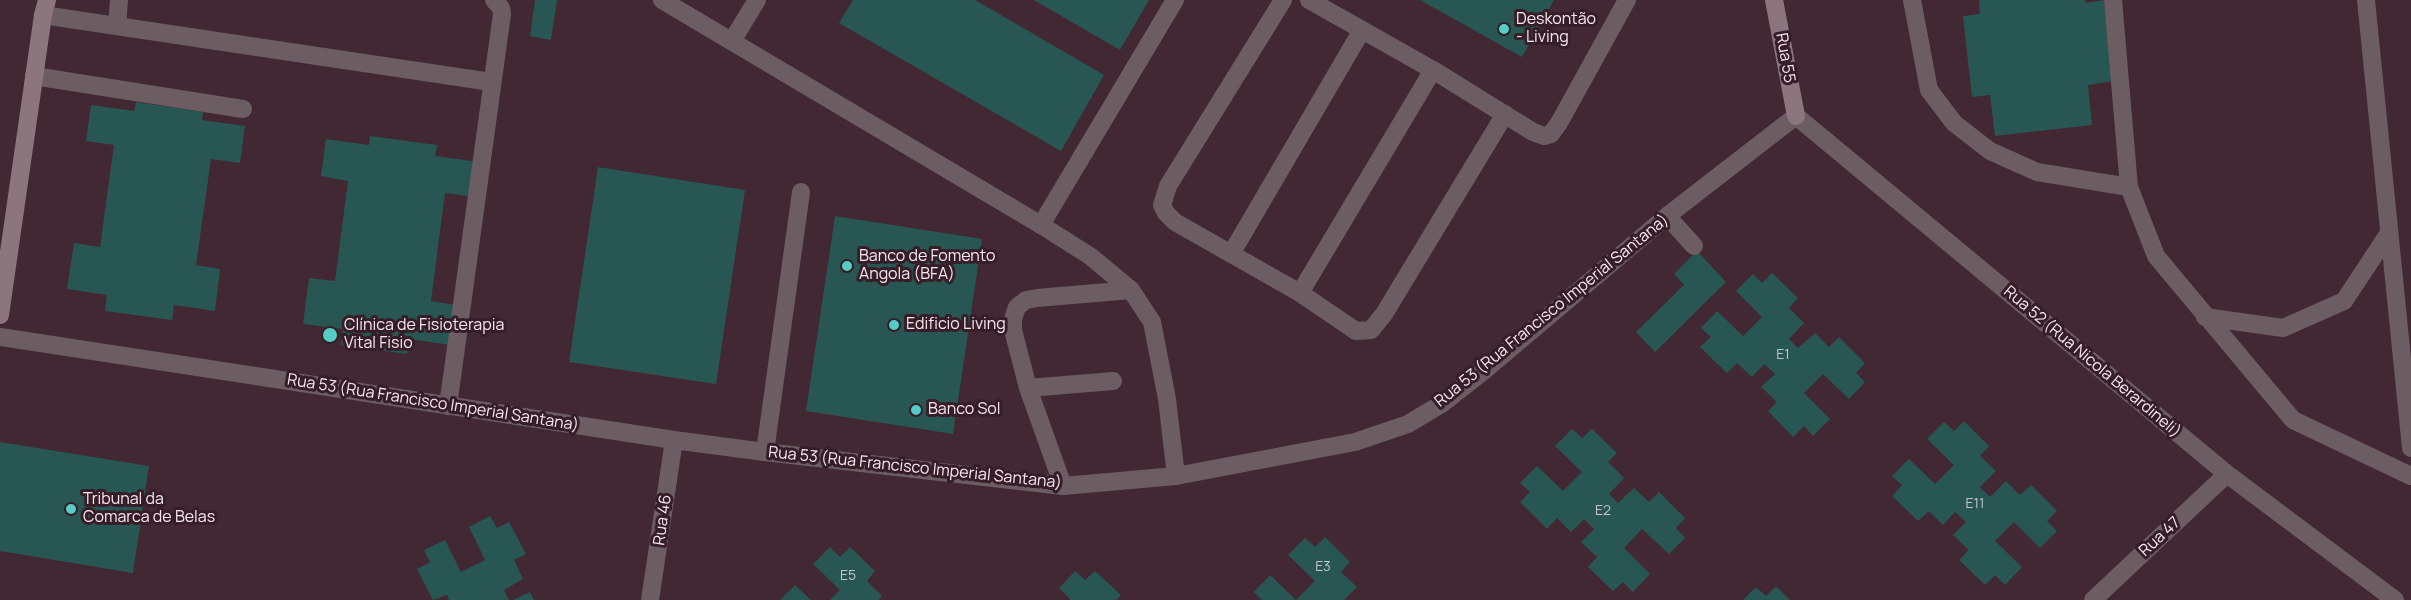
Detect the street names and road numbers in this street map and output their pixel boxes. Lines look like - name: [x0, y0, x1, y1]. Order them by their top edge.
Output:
- street label: Rua 55: [1771, 32, 1799, 84]
- street label: Rua 53 (Rua Francisco Imperial Santana): [1431, 211, 1673, 411]
- street label: Rua 52 (Rua Nicola Berardineli): [2000, 282, 2184, 442]
- street label: Rua 53 (Rua Francisco Imperial Santana): [286, 370, 580, 436]
- street label: Rua 53 (Rua Francisco Imperial Santana): [767, 443, 1063, 493]
- street label: Rua 46: [650, 493, 676, 547]
- street label: Rua 47: [2135, 513, 2185, 561]

